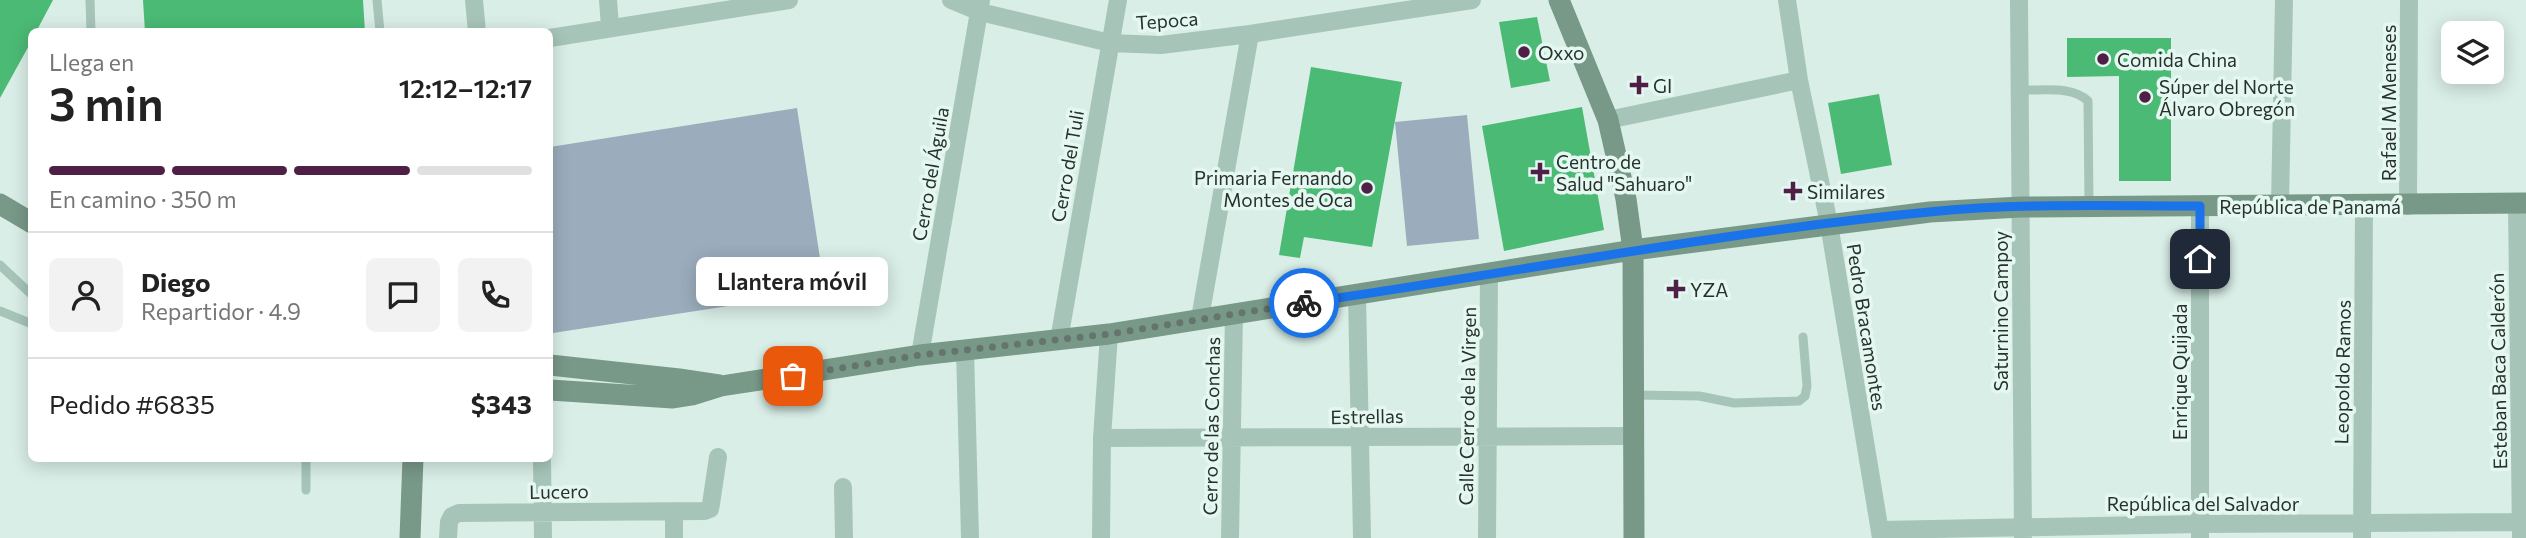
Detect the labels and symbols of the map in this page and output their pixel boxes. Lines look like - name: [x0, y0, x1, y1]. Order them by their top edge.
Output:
- street label: Tepoca: [1135, 6, 1199, 34]
- street label: Rafael M Meneses: [2377, 25, 2400, 181]
- place label: Oxxo: [1538, 41, 1584, 64]
- marker: Oxxo: [1516, 44, 1532, 60]
- place label: Comida China: [2117, 48, 2237, 71]
- marker: Comida China: [2095, 51, 2111, 67]
- place label: GI: [1653, 74, 1672, 97]
- place label: Súper del Norte Álvaro Obregón: [2159, 75, 2295, 120]
- marker: GI: [1631, 77, 1647, 93]
- marker: Súper del Norte Álvaro Obregón: [2137, 89, 2153, 105]
- street label: Cerro del Águila: [907, 105, 953, 243]
- street label: Cerro del Tuli: [1046, 108, 1088, 224]
- place label: Centro de Salud "Sahuaro": [1556, 150, 1692, 195]
- marker: Centro de Salud "Sahuaro": [1530, 162, 1550, 182]
- place label: Primaria Fernando Montes de Oca: [1194, 166, 1353, 211]
- marker: Primaria Fernando Montes de Oca: [1359, 180, 1375, 196]
- place label: Similares: [1807, 180, 1885, 203]
- marker: Similares: [1785, 183, 1801, 199]
- street label: República de Panamá: [2219, 195, 2401, 218]
- pin: [2170, 229, 2230, 289]
- street label: Saturnino Campoy: [1989, 231, 2012, 391]
- street label: Pedro Bracamontes: [1842, 242, 1892, 412]
- callout: Llantera móvil: [697, 257, 889, 306]
- courier: [1269, 268, 1339, 338]
- street label: Esteban Baca Calderón: [2485, 272, 2511, 470]
- place label: YZA: [1690, 278, 1728, 301]
- marker: YZA: [1668, 281, 1684, 297]
- street label: Leopoldo Ramos: [2329, 299, 2355, 445]
- street label: Enrique Quijada: [2168, 304, 2191, 440]
- street label: Calle Cerro de la Virgen: [1454, 306, 1480, 506]
- street label: Cerro de las Conchas: [1198, 336, 1224, 516]
- pin: [763, 346, 823, 406]
- street label: Estrellas: [1330, 404, 1404, 428]
- street label: Lucero: [529, 479, 589, 503]
- street label: República del Salvador: [2107, 492, 2300, 515]

